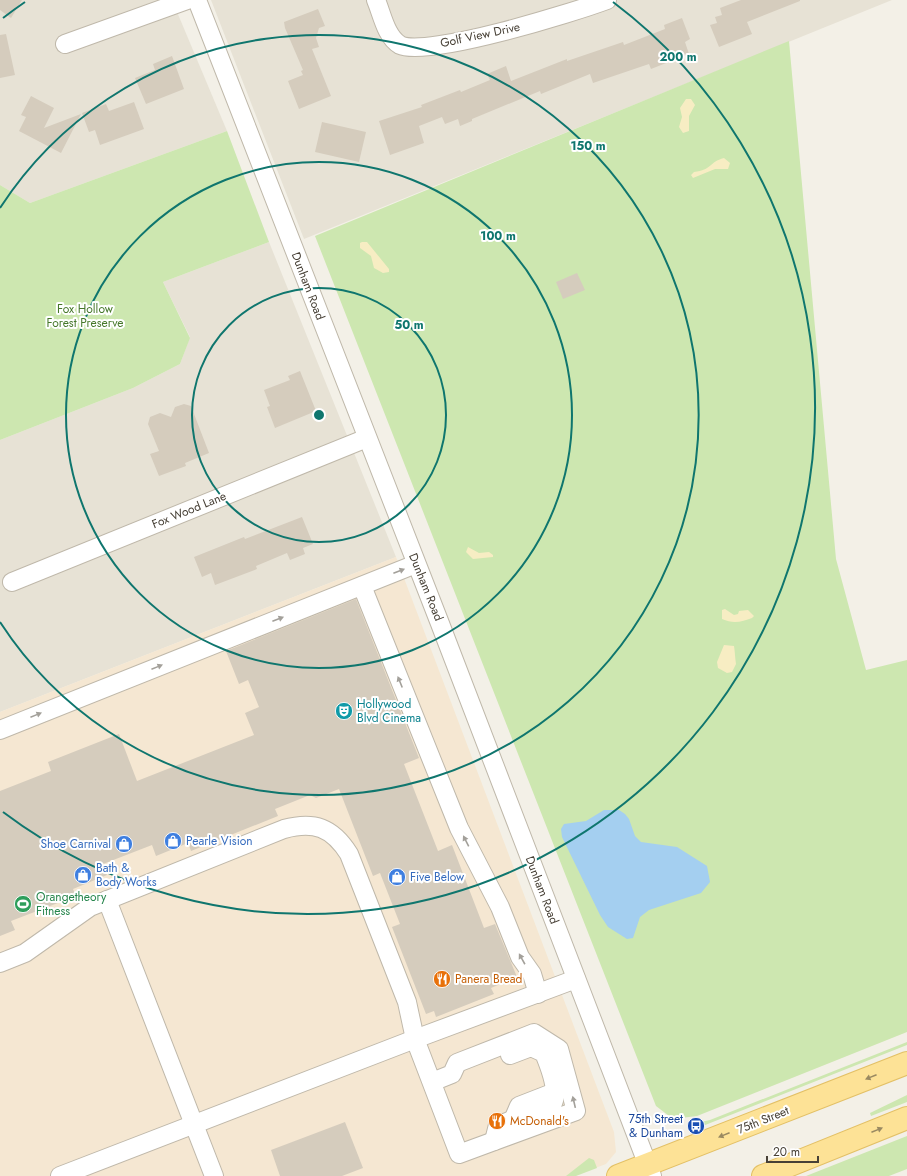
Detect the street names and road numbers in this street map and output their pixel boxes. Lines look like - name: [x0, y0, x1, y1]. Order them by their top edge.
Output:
- street label: Golf View Drive: [438, 18, 522, 52]
- street label: Dunham Road: [287, 249, 329, 323]
- street label: Fox Wood Lane: [149, 487, 229, 533]
- street label: Dunham Road: [404, 550, 448, 624]
- street label: Dunham Road: [521, 853, 563, 927]
- street label: 75th Street: [734, 1101, 792, 1139]

